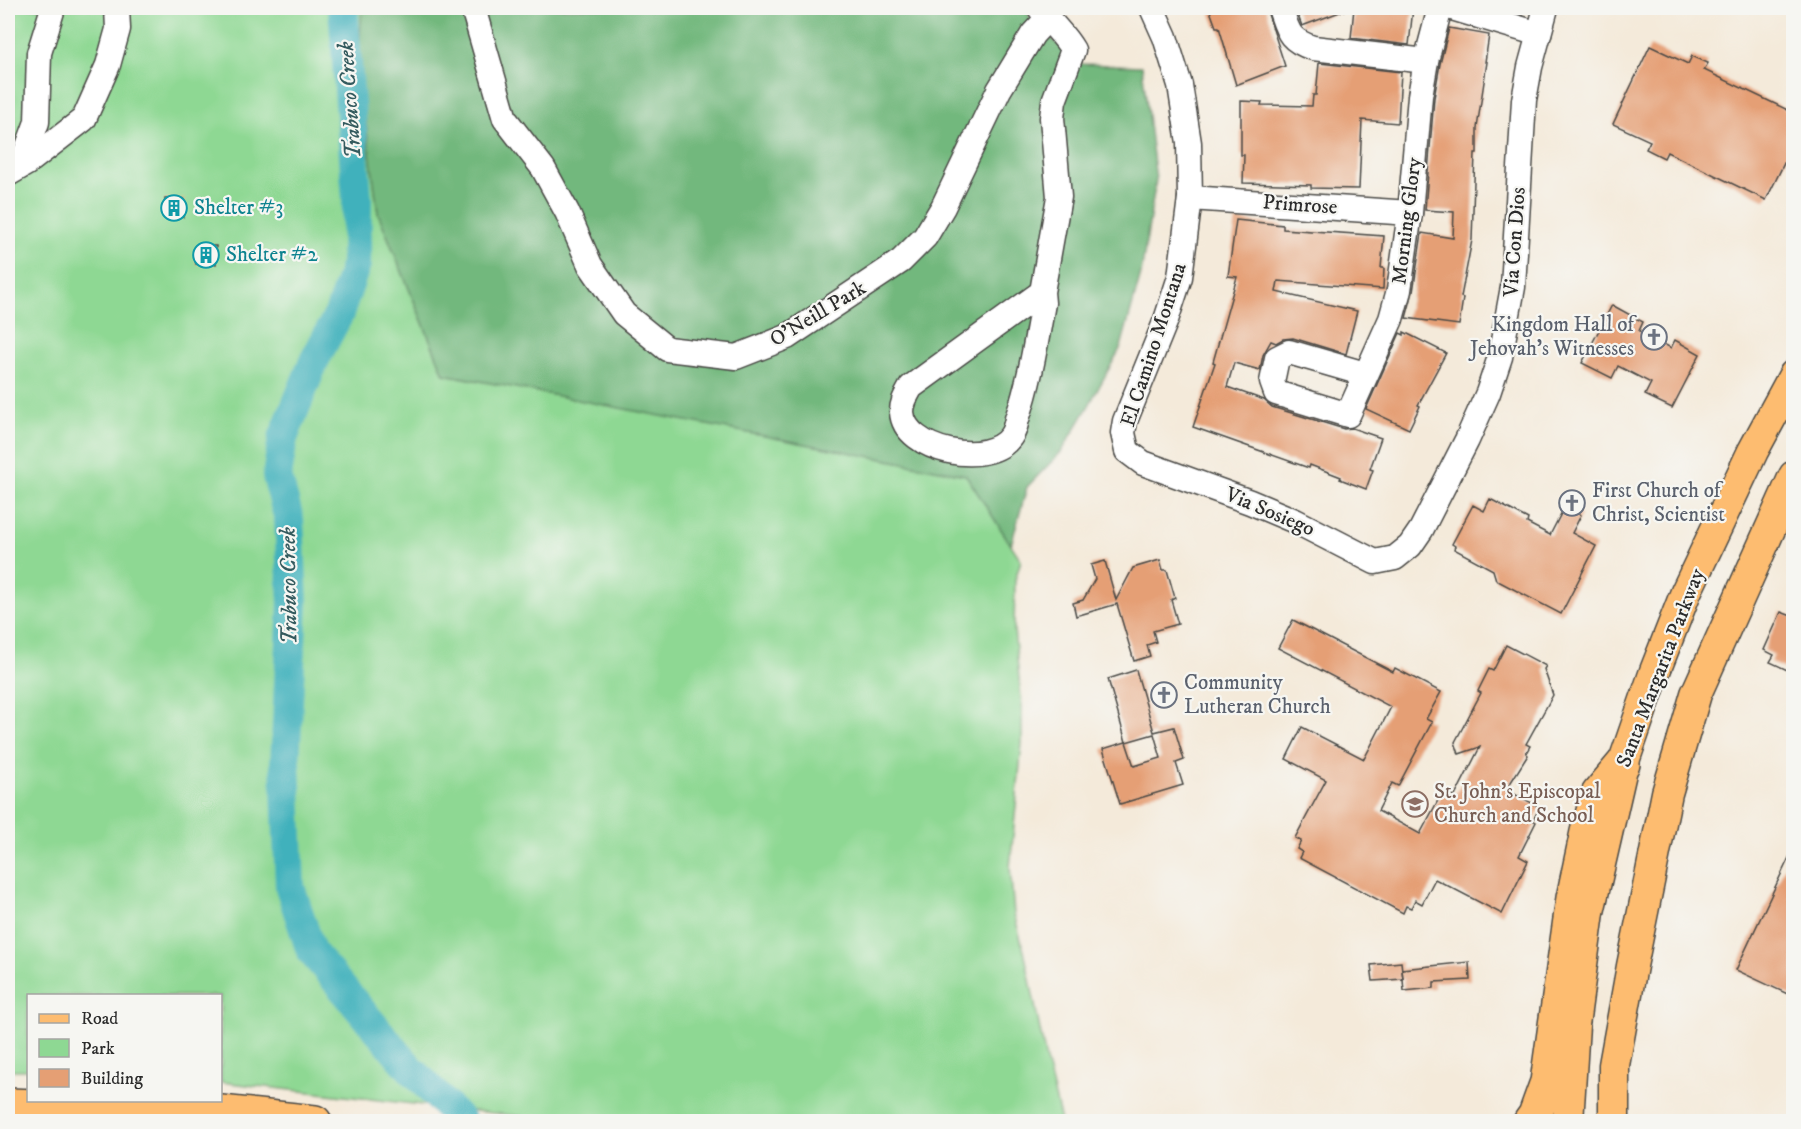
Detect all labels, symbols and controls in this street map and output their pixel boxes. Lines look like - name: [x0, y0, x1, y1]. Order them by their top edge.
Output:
- water label: Trabuco Creek: [332, 40, 368, 160]
- street label: Morning Glory: [1386, 155, 1428, 286]
- street label: Via Con Dios: [1498, 186, 1532, 299]
- street label: Primrose: [1262, 189, 1339, 221]
- building icon: Shelter #3: [159, 193, 189, 223]
- place label: Shelter #3: [194, 195, 283, 221]
- building icon: Shelter #2: [191, 240, 221, 270]
- place label: Shelter #2: [226, 242, 318, 268]
- street label: El Camino Montana: [1115, 260, 1193, 430]
- street label: O'Neill Park: [765, 275, 871, 353]
- place label: Kingdom Hall of Jehovah's Witnesses: [1468, 312, 1637, 362]
- church icon: Kingdom Hall of Jehovah's Witnesses: [1639, 322, 1669, 352]
- place label: First Church of Christ, Scientist: [1592, 478, 1725, 528]
- street label: Via Sosiego: [1220, 481, 1319, 542]
- church icon: First Church of Christ, Scientist: [1557, 488, 1587, 518]
- water label: Trabuco Creek: [274, 526, 304, 645]
- street label: Santa Margarita Parkway: [1611, 564, 1711, 771]
- place label: Community Lutheran Church: [1184, 670, 1331, 720]
- church icon: Community Lutheran Church: [1149, 680, 1179, 710]
- place label: St. John's Episcopal Church and School: [1434, 779, 1601, 829]
- school or university icon: St. John's Episcopal Church and School: [1400, 789, 1430, 819]
- legend: [27, 994, 222, 1102]
- text: Road: [81, 1008, 118, 1030]
- text: Park: [81, 1038, 115, 1060]
- text: Building: [81, 1068, 143, 1090]

